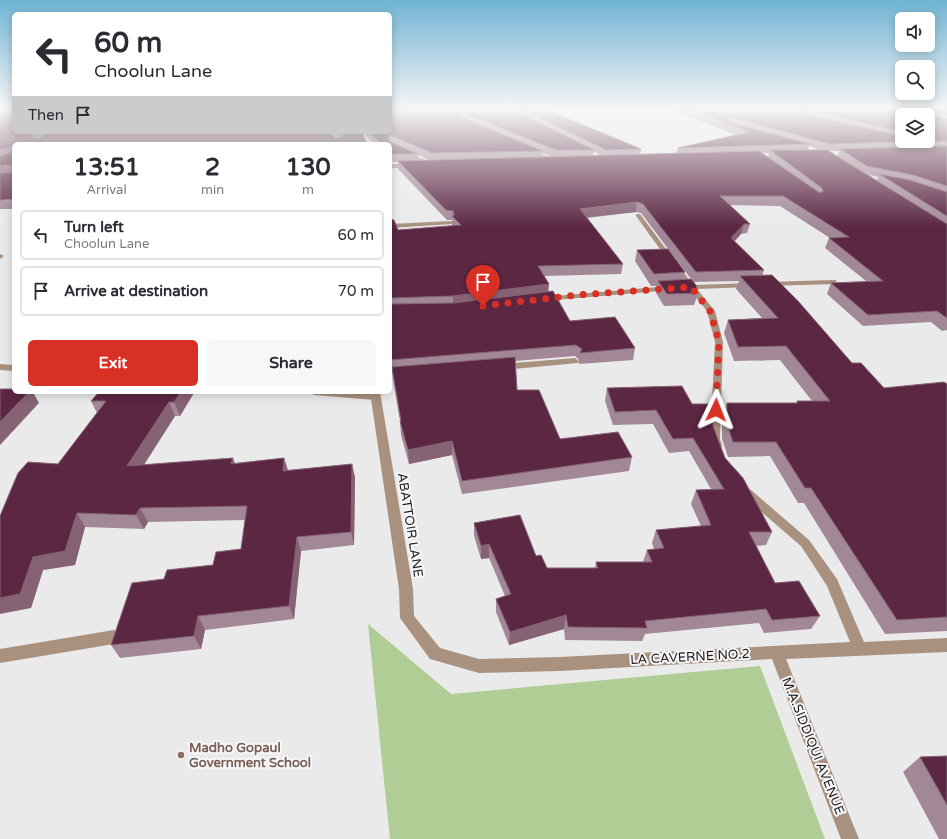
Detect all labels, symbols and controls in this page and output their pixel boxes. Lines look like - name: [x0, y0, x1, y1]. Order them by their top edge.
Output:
- map controls: [895, 12, 935, 148]
- button: sound: [895, 12, 935, 52]
- text: 60 m: [94, 26, 162, 60]
- icon: left: [28, 28, 80, 80]
- text: Choolun Lane: [94, 60, 212, 82]
- button: search: [895, 60, 935, 100]
- icon: arrive: [72, 104, 94, 126]
- text: Then: [28, 106, 64, 124]
- button: layers: [895, 108, 935, 148]
- text: 13:51: [73, 153, 140, 182]
- text: 2: [205, 153, 220, 182]
- text: 130: [285, 153, 331, 182]
- text: Arrival: [86, 182, 127, 198]
- text: min: [201, 182, 224, 198]
- text: m: [302, 182, 314, 198]
- text: Turn left: [64, 218, 124, 236]
- icon: left: [30, 224, 52, 246]
- text: 60 m: [337, 226, 374, 244]
- text: Choolun Lane: [64, 236, 149, 252]
- pin: [466, 265, 500, 306]
- icon: arrive: [472, 271, 494, 293]
- icon: arrive: [30, 280, 52, 302]
- text: Arrive at destination: [64, 282, 208, 300]
- text: 70 m: [337, 282, 374, 300]
- button: Exit: [28, 340, 198, 386]
- button: Share: [206, 340, 376, 386]
- position arrow: [695, 389, 737, 431]
- street label: ABATTOIR LANE: [394, 472, 426, 578]
- street label: LA CAVERNE NO.2: [630, 646, 750, 668]
- street label: M.A.SIDDIQUI AVENUE: [778, 675, 848, 817]
- place label: Madho Gopaul Government School: [189, 740, 311, 771]
- marker: Madho Gopaul Government School: [176, 750, 186, 760]

